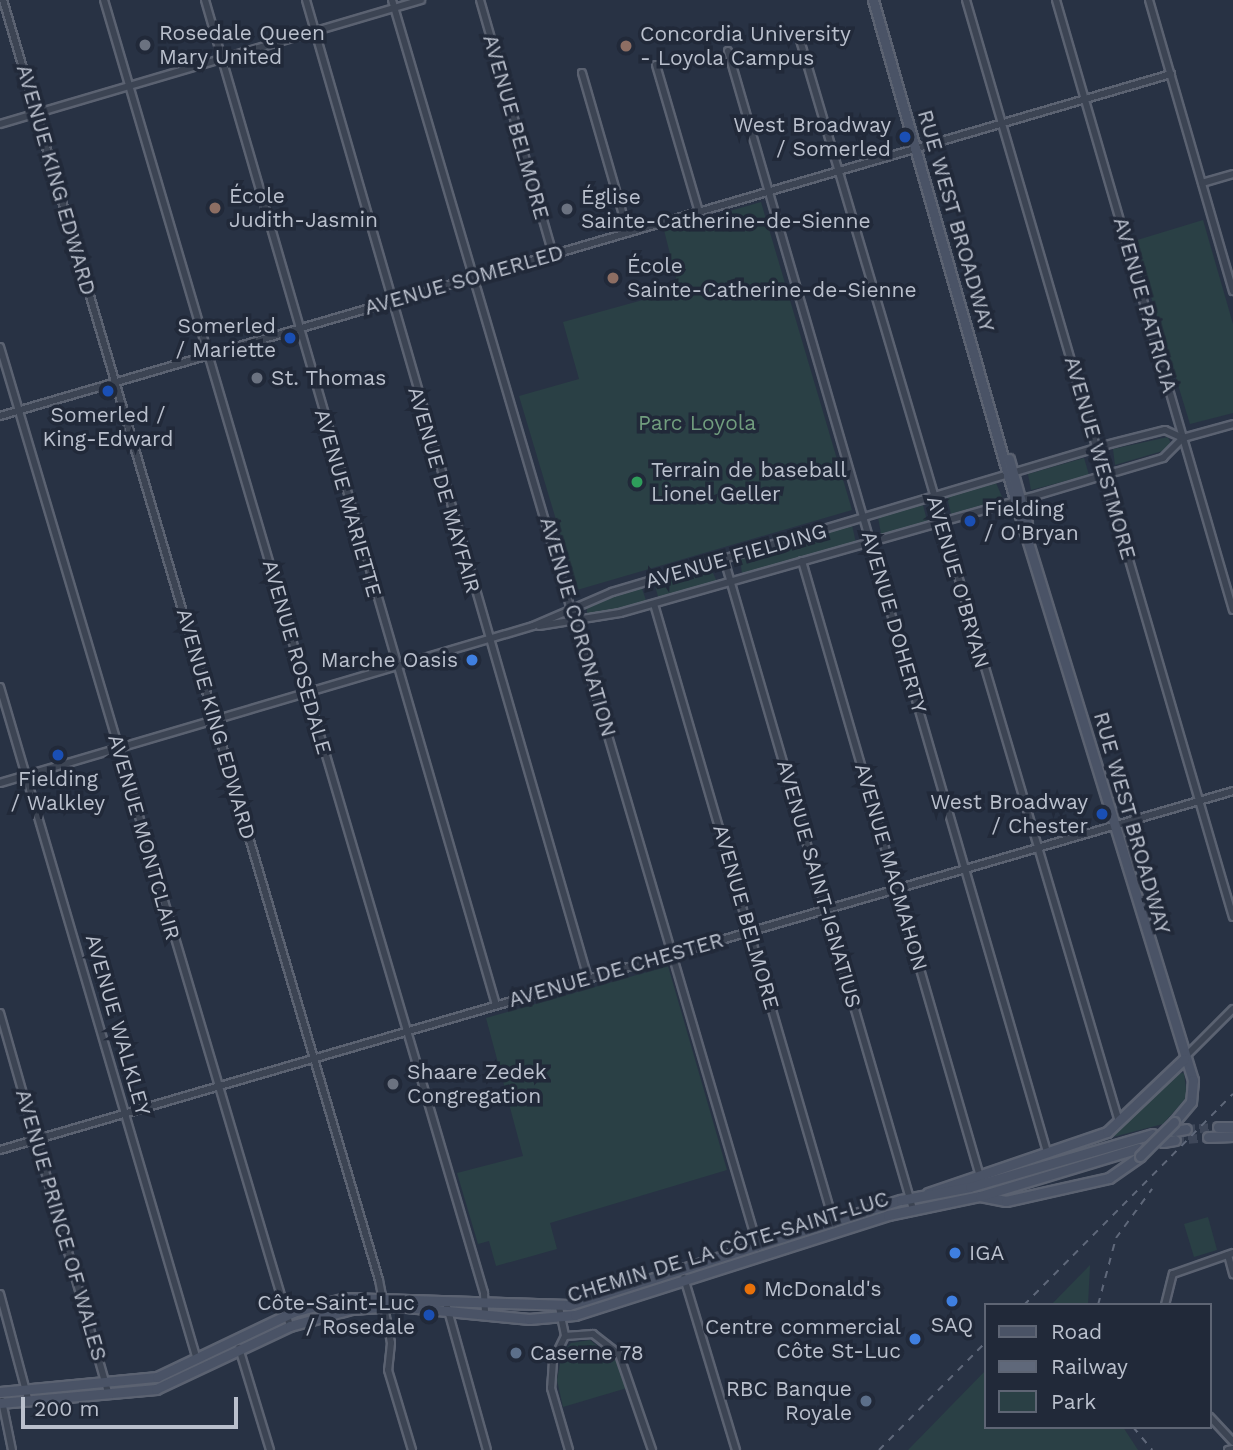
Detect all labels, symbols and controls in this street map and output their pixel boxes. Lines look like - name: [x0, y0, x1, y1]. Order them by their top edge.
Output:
- place label: Rosedale Queen Mary United: [159, 20, 325, 70]
- place label: Concordia University - Loyola Campus: [640, 21, 851, 71]
- street label: AVENUE BELMORE: [478, 32, 554, 222]
- marker: Rosedale Queen Mary United: [137, 37, 153, 53]
- marker: Concordia University - Loyola Campus: [618, 38, 634, 54]
- street label: AVENUE KING EDWARD: [11, 62, 101, 298]
- street label: RUE WEST BROADWAY: [912, 106, 1000, 336]
- place label: West Broadway / Somerled: [733, 112, 891, 162]
- marker: West Broadway / Somerled: [897, 129, 913, 145]
- place label: École Judith-Jasmin: [229, 183, 378, 233]
- place label: Église Sainte-Catherine-de-Sienne: [581, 184, 871, 234]
- marker: École Judith-Jasmin: [207, 200, 223, 216]
- marker: Église Sainte-Catherine-de-Sienne: [559, 201, 575, 217]
- street label: AVENUE PATRICIA: [1108, 214, 1182, 396]
- street label: AVENUE SOMERLED: [362, 239, 566, 321]
- place label: École Sainte-Catherine-de-Sienne: [627, 253, 917, 303]
- marker: École Sainte-Catherine-de-Sienne: [605, 270, 621, 286]
- place label: Somerled / Mariette: [176, 313, 276, 363]
- marker: Somerled / Mariette: [282, 330, 298, 346]
- street label: AVENUE WESTMORE: [1059, 353, 1141, 563]
- place label: St. Thomas: [271, 365, 387, 391]
- marker: St. Thomas: [249, 370, 265, 386]
- marker: Somerled / King-Edward: [100, 383, 116, 399]
- street label: AVENUE DE MAYFAIR: [402, 384, 486, 596]
- place label: Somerled / King-Edward: [42, 402, 174, 452]
- street label: AVENUE MARIETTE: [309, 406, 387, 600]
- park label: Parc Loyola: [638, 410, 756, 436]
- place label: Terrain de baseball Lionel Geller: [651, 457, 847, 507]
- marker: Terrain de baseball Lionel Geller: [629, 474, 645, 490]
- street label: AVENUE O'BRYAN: [921, 493, 995, 671]
- place label: Fielding / O'Bryan: [984, 496, 1079, 546]
- marker: Fielding / O'Bryan: [962, 513, 978, 529]
- street label: AVENUE CORONATION: [535, 514, 621, 740]
- street label: AVENUE FIELDING: [642, 518, 830, 594]
- street label: AVENUE DOHERTY: [856, 528, 932, 716]
- street label: AVENUE ROSEDALE: [257, 557, 337, 757]
- street label: AVENUE KING EDWARD: [171, 606, 261, 842]
- place label: Marche Oasis: [321, 647, 458, 673]
- marker: Marche Oasis: [464, 652, 480, 668]
- street label: RUE WEST BROADWAY: [1088, 708, 1176, 938]
- street label: AVENUE MONTCLAIR: [103, 731, 185, 943]
- marker: Fielding / Walkley: [50, 747, 66, 763]
- street label: AVENUE SAINT-IGNATIUS: [772, 757, 866, 1011]
- street label: AVENUE MACMAHON: [849, 760, 933, 974]
- place label: Fielding / Walkley: [11, 766, 105, 816]
- place label: West Broadway / Chester: [930, 789, 1088, 839]
- marker: West Broadway / Chester: [1094, 806, 1110, 822]
- street label: AVENUE BELMORE: [708, 822, 784, 1012]
- street label: AVENUE DE CHESTER: [506, 927, 726, 1013]
- street label: AVENUE WALKLEY: [80, 931, 156, 1119]
- place label: Shaare Zedek Congregation: [407, 1059, 547, 1109]
- marker: Shaare Zedek Congregation: [385, 1076, 401, 1092]
- street label: AVENUE PRINCE OF WALES: [10, 1086, 112, 1364]
- street label: CHEMIN DE LA CÔTE-SAINT-LUC: [564, 1186, 892, 1308]
- place label: IGA: [969, 1240, 1004, 1266]
- marker: IGA: [947, 1245, 963, 1261]
- place label: McDonald's: [764, 1276, 881, 1302]
- marker: McDonald's: [742, 1281, 758, 1297]
- place label: Côte-Saint-Luc / Rosedale: [257, 1290, 415, 1340]
- marker: SAQ: [944, 1293, 960, 1309]
- legend: [984, 1303, 1212, 1429]
- marker: Côte-Saint-Luc / Rosedale: [421, 1307, 437, 1323]
- place label: SAQ: [931, 1312, 973, 1338]
- place label: Centre commercial Côte St-Luc: [705, 1314, 901, 1364]
- text: Road: [1051, 1319, 1102, 1344]
- marker: Centre commercial Côte St-Luc: [907, 1331, 923, 1347]
- place label: Caserne 78: [530, 1340, 645, 1366]
- marker: Caserne 78: [508, 1345, 524, 1361]
- text: Railway: [1051, 1354, 1128, 1379]
- place label: RBC Banque Royale: [726, 1376, 852, 1426]
- scale bar: [24, 1384, 242, 1428]
- text: Park: [1051, 1389, 1096, 1414]
- marker: RBC Banque Royale: [858, 1393, 874, 1409]
- text: 200 m: [34, 1396, 100, 1421]

